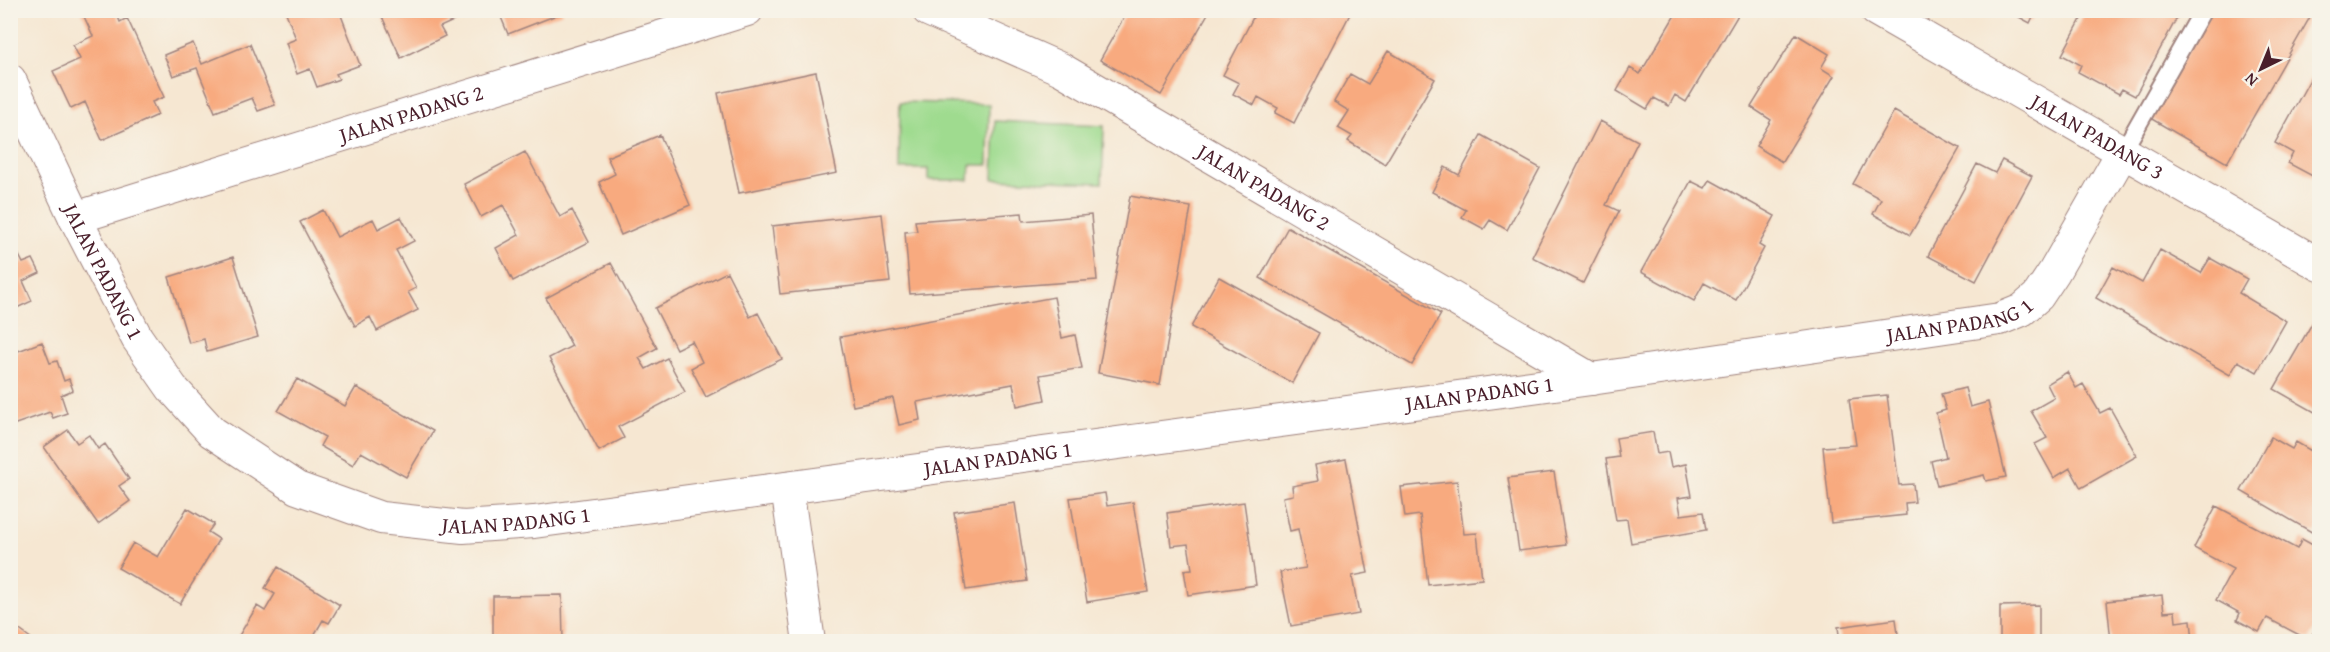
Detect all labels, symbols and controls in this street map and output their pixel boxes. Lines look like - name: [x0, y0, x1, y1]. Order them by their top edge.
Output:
- north arrow: [2231, 39, 2291, 99]
- text: N: [2238, 67, 2263, 92]
- street label: JALAN PADANG 2: [332, 77, 487, 151]
- street label: JALAN PADANG 3: [2022, 84, 2170, 187]
- street label: JALAN PADANG 2: [1189, 134, 1336, 238]
- street label: JALAN PADANG 1: [54, 196, 151, 345]
- street label: JALAN PADANG 1: [1881, 291, 2040, 351]
- street label: JALAN PADANG 1: [1401, 368, 1556, 419]
- street label: JALAN PADANG 1: [919, 433, 1074, 485]
- street label: JALAN PADANG 1: [437, 499, 592, 542]

